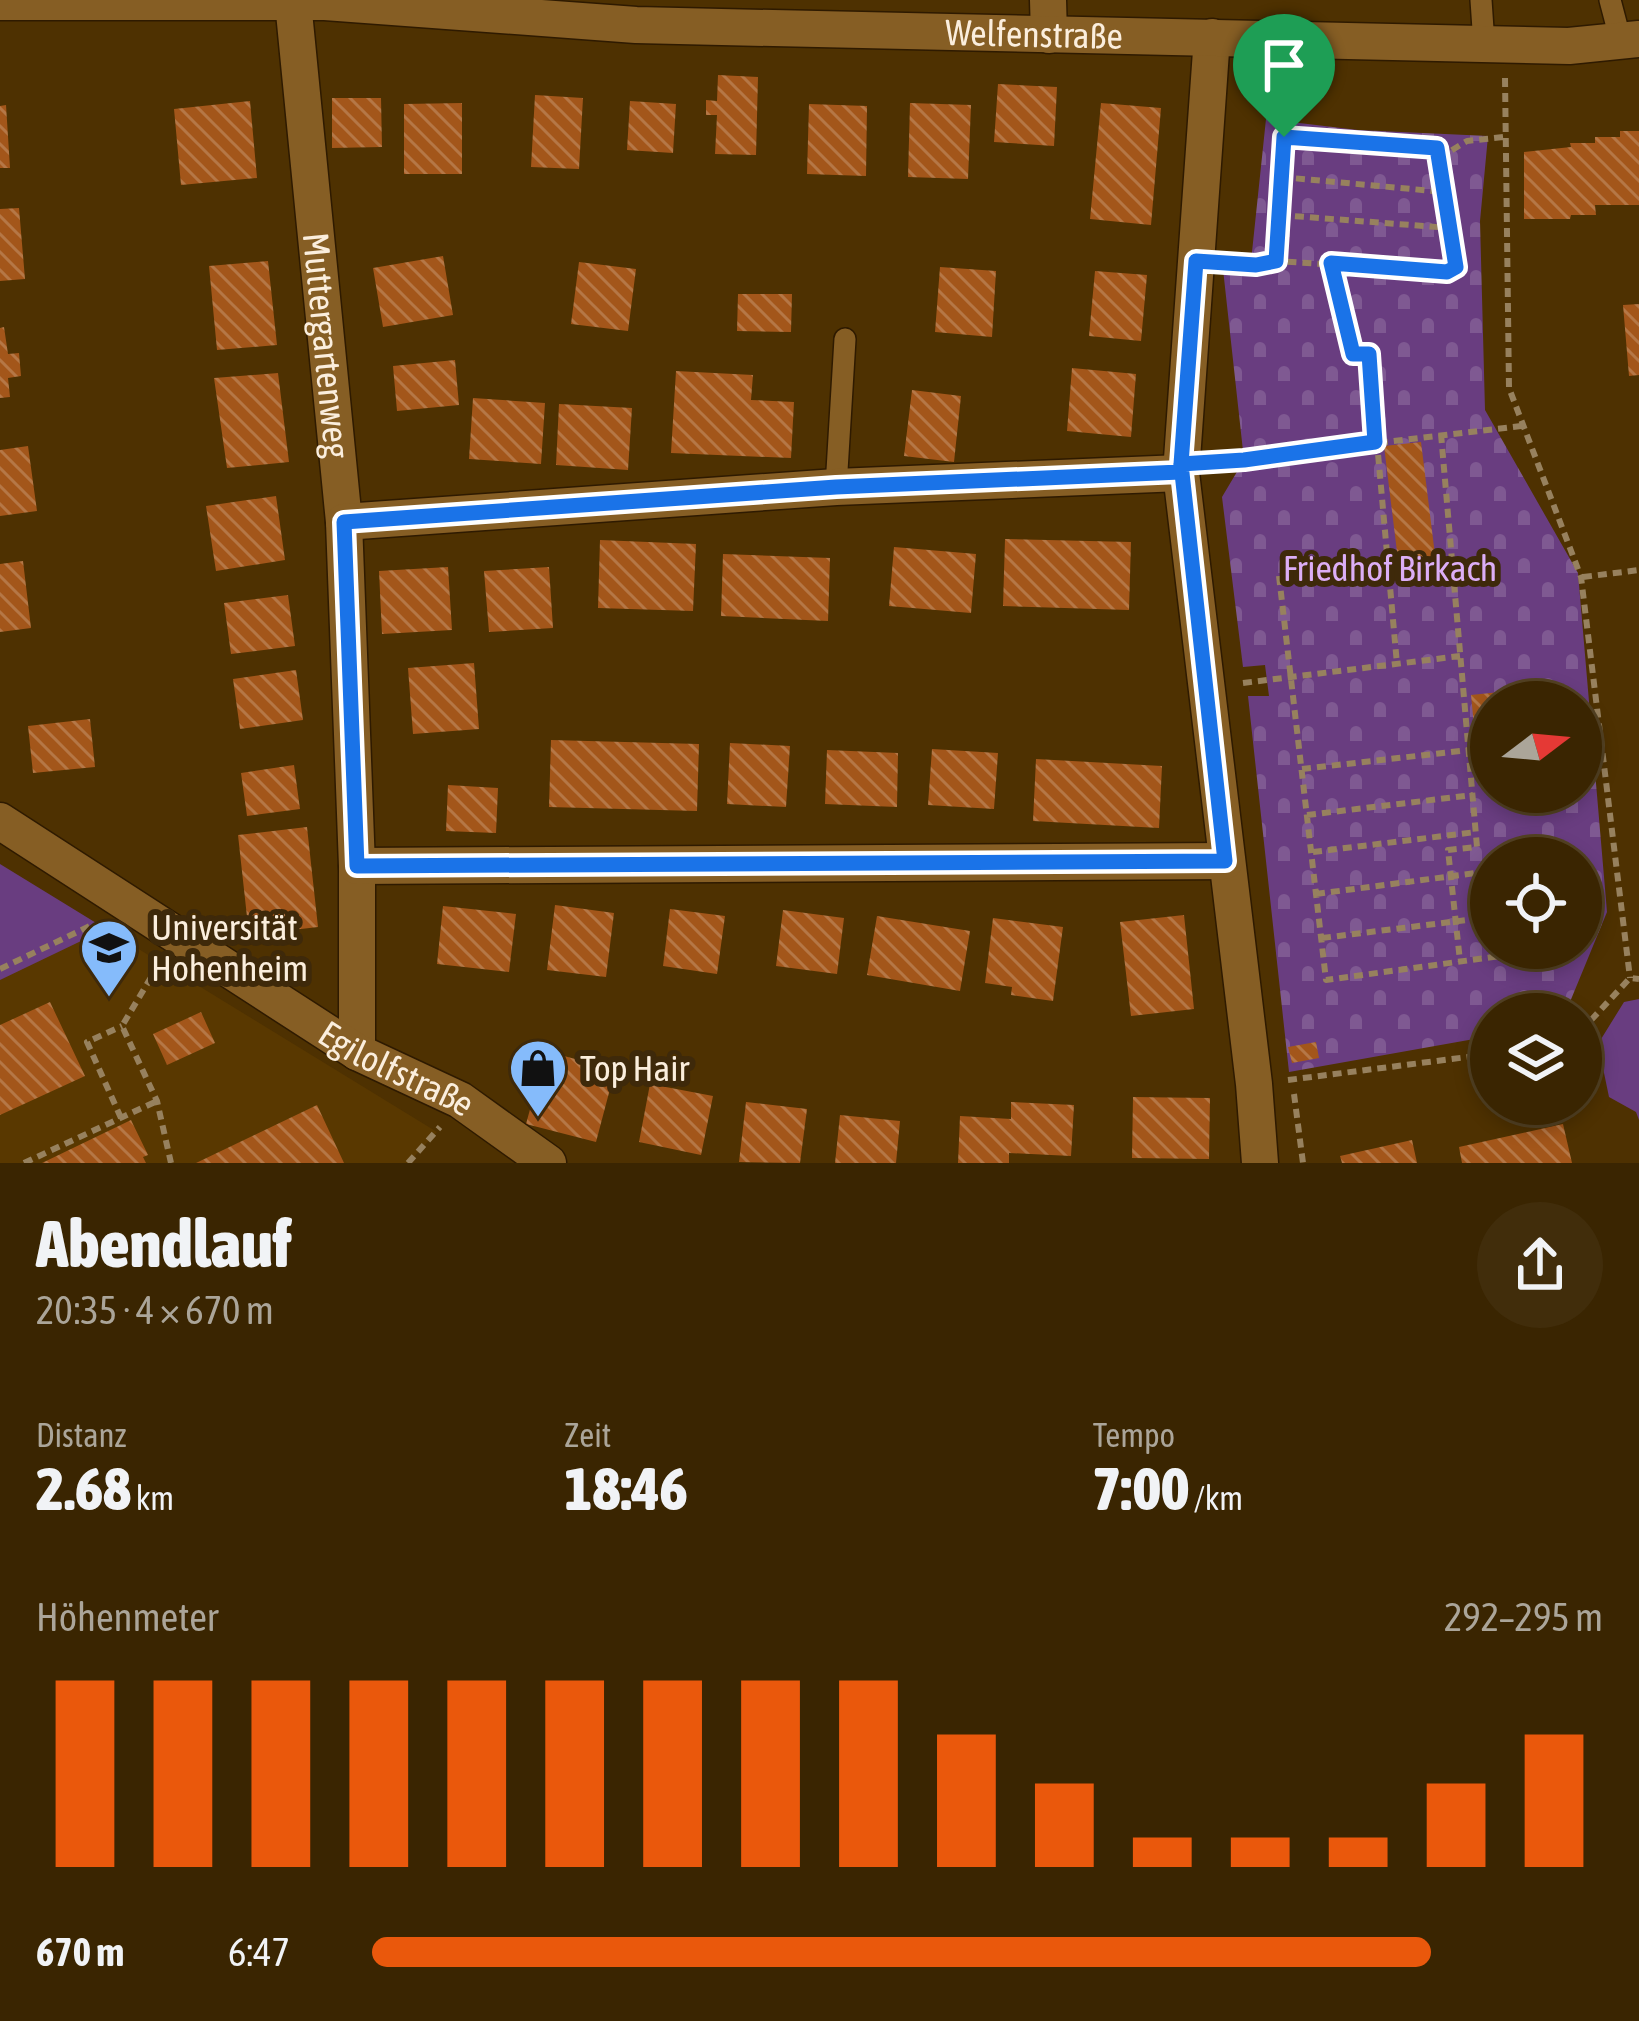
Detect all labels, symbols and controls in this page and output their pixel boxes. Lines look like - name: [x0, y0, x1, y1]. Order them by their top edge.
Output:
- street label: Welfenstraße: [945, 11, 1123, 57]
- pin: [1233, 14, 1335, 137]
- icon: arrive: [1251, 32, 1317, 98]
- street label: Muttergartenweg: [295, 231, 359, 461]
- park label: Friedhof Birkach: [1283, 547, 1497, 589]
- north arrow: [1470, 681, 1602, 813]
- map controls: [1470, 681, 1602, 1125]
- button: locate: [1470, 837, 1602, 969]
- place label: Universität Hohenheim: [151, 906, 308, 989]
- school or university icon: Universität Hohenheim: [78, 917, 140, 999]
- button: layers: [1470, 993, 1602, 1125]
- street label: Egilolfstraße: [311, 1012, 483, 1125]
- shop icon: Top Hair: [507, 1037, 569, 1119]
- place label: Top Hair: [580, 1047, 690, 1089]
- button: share: [1477, 1202, 1603, 1328]
- text: Abendlauf: [36, 1205, 291, 1281]
- text: 20:35 · 4 × 670 m: [36, 1288, 274, 1332]
- text: Distanz: [36, 1416, 126, 1454]
- text: Zeit: [564, 1416, 611, 1454]
- text: Tempo: [1093, 1416, 1175, 1454]
- text: 2.68: [36, 1454, 131, 1523]
- text: 18:46: [564, 1454, 688, 1523]
- text: 7:00: [1093, 1454, 1189, 1523]
- text: km: [131, 1479, 174, 1517]
- text: /km: [1189, 1479, 1243, 1517]
- text: Höhenmeter: [36, 1595, 218, 1639]
- text: 292–295 m: [1444, 1595, 1603, 1639]
- text: 670 m: [36, 1930, 124, 1974]
- text: 6:47: [228, 1930, 290, 1974]

